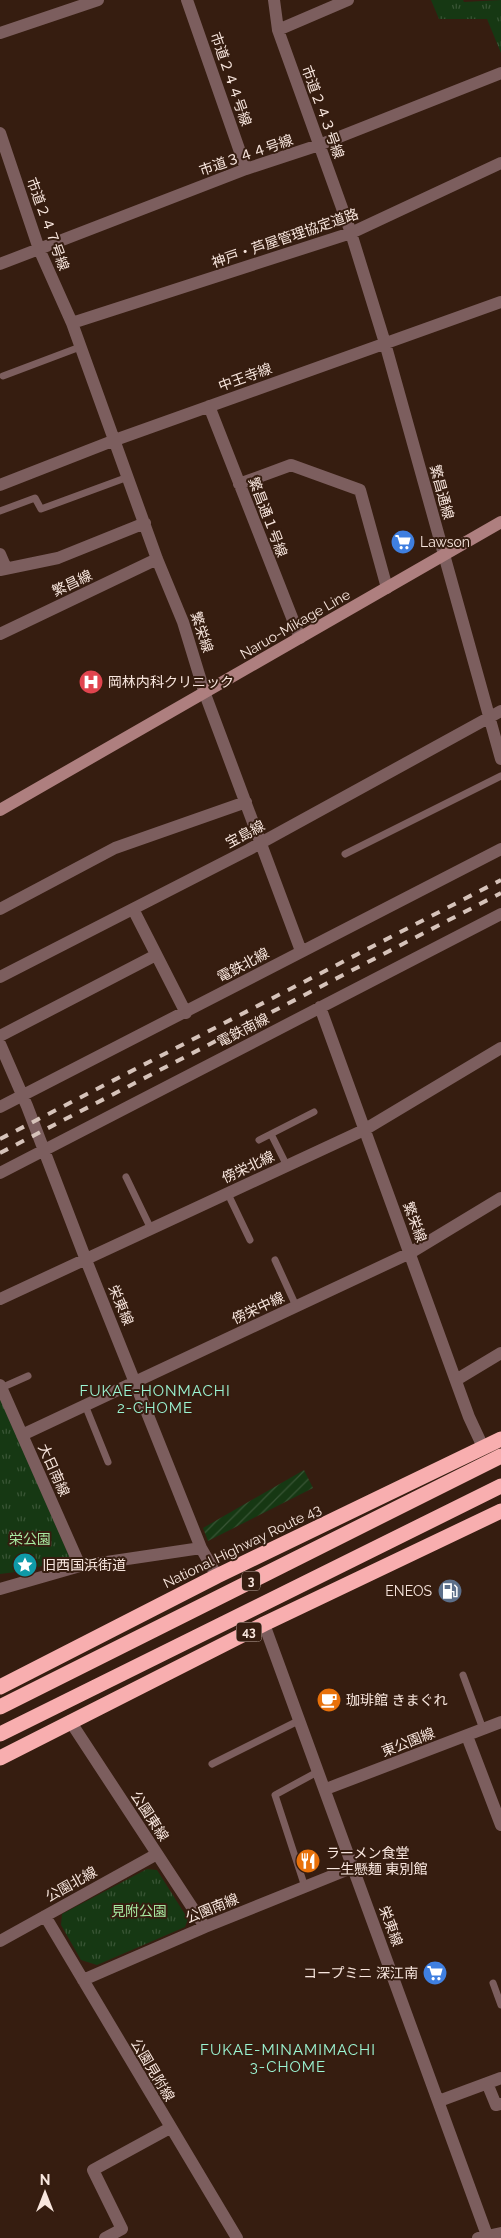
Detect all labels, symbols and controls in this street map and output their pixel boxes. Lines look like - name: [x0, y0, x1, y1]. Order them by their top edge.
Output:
- street label: 市道２４４号線: [207, 30, 255, 128]
- street label: 市道２４３号線: [299, 63, 347, 161]
- street label: 市道３４４号線: [197, 131, 295, 179]
- street label: 市道２４７号線: [24, 175, 72, 273]
- street label: 神戸・芦屋管理協定道路: [210, 205, 360, 271]
- street label: 中王寺線: [216, 360, 274, 394]
- street label: 繁昌通線: [427, 463, 457, 521]
- street label: 繁昌通１号線: [245, 475, 291, 559]
- supermarket icon: Lawson: [390, 529, 416, 555]
- place label: Lawson: [420, 534, 470, 550]
- street label: 繁昌線: [50, 567, 94, 599]
- street label: Naruo-Mikage Line: [237, 586, 353, 662]
- street label: 繁栄線: [188, 610, 216, 654]
- hospital icon: 岡林内科クリニック: [78, 669, 104, 695]
- place label: 岡林内科クリニック: [108, 674, 234, 690]
- street label: 宝島線: [223, 817, 267, 851]
- street label: 電鉄北線: [215, 945, 271, 985]
- street label: 電鉄南線: [214, 1010, 272, 1050]
- street label: 傍栄北線: [219, 1148, 277, 1186]
- street label: 繁栄線: [400, 1200, 430, 1244]
- street label: 栄東線: [105, 1283, 137, 1327]
- street label: 傍栄中線: [229, 1289, 287, 1327]
- district label: FUKAE-HONMACHI 2-CHOME: [79, 1382, 231, 1417]
- street label: 大日南線: [35, 1441, 73, 1499]
- street label: National Highway Route 43: [160, 1500, 324, 1592]
- park label: 栄公園: [9, 1531, 51, 1547]
- place icon: 旧西国浜街道: [12, 1552, 38, 1578]
- place label: 旧西国浜街道: [42, 1557, 126, 1573]
- road number: 3: [242, 1572, 260, 1590]
- fuel station icon: ENEOS: [437, 1578, 463, 1604]
- place label: ENEOS: [385, 1583, 433, 1599]
- road number: 43: [236, 1622, 262, 1641]
- cafe icon: 珈琲館 きまぐれ: [316, 1687, 342, 1713]
- place label: 珈琲館 きまぐれ: [346, 1692, 448, 1708]
- street label: 東公園線: [379, 1724, 437, 1760]
- street label: 公園東線: [128, 1788, 172, 1844]
- place label: ラーメン食堂 一生懸麺 東別館: [326, 1845, 428, 1877]
- restaurant icon: ラーメン食堂 一生懸麺 東別館: [295, 1848, 321, 1874]
- street label: 公園北線: [43, 1863, 99, 1905]
- street label: 公園南線: [183, 1890, 241, 1926]
- park label: 見附公園: [111, 1903, 167, 1919]
- street label: 栄東線: [376, 1904, 406, 1948]
- supermarket icon: コープミニ 深江南: [422, 1960, 448, 1986]
- place label: コープミニ 深江南: [303, 1965, 418, 1981]
- street label: 公園見附線: [128, 2036, 178, 2104]
- district label: FUKAE-MINAMIMACHI 3-CHOME: [200, 2041, 376, 2076]
- north arrow: [20, 2168, 70, 2218]
- text: N: [40, 2172, 50, 2188]

